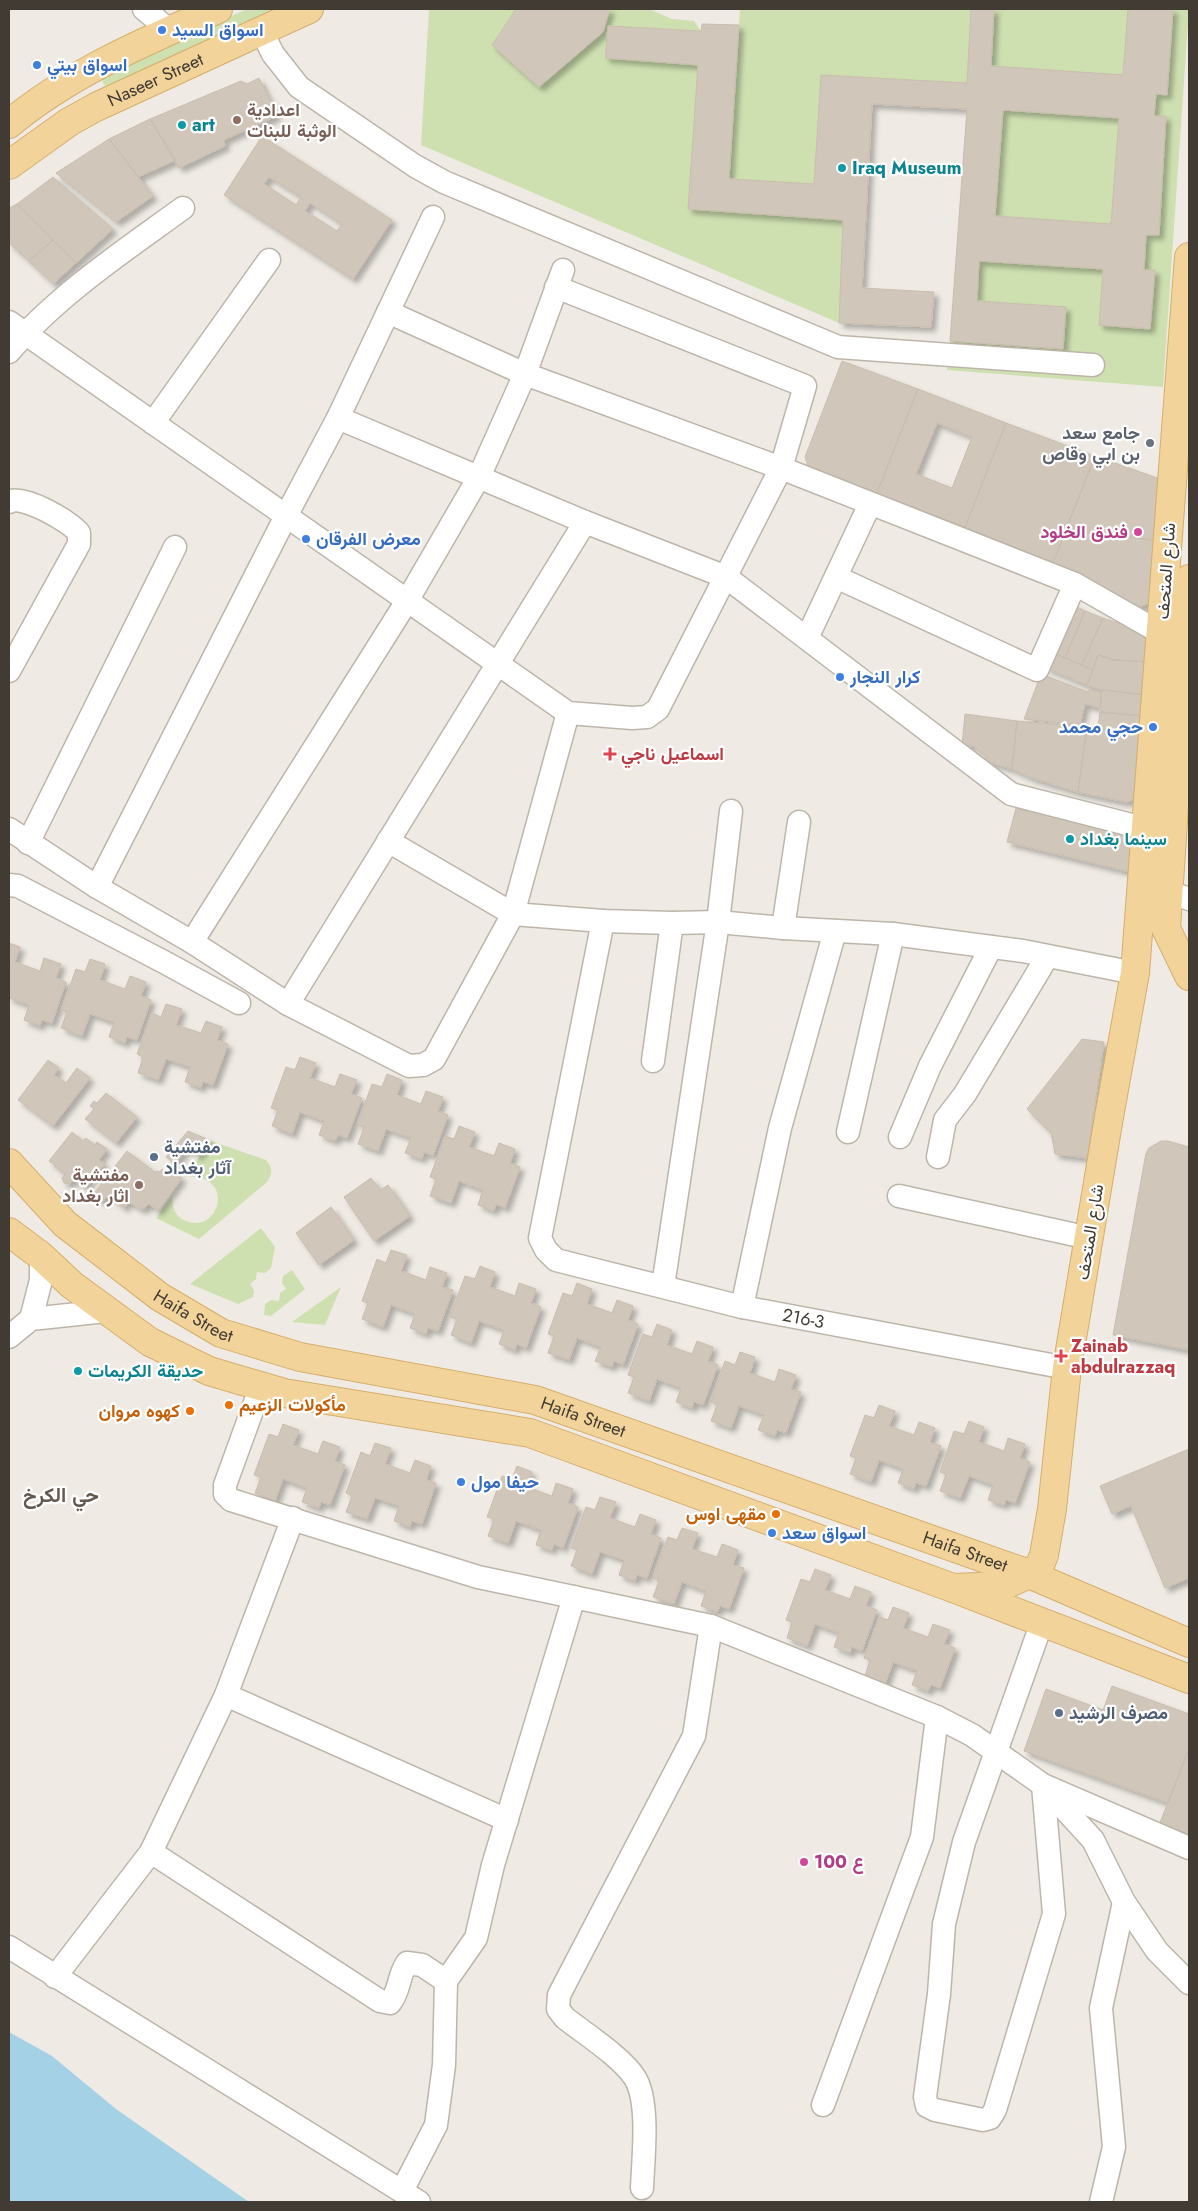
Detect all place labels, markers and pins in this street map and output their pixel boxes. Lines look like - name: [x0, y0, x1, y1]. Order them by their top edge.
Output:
- place label: اسواق السيد: [172, 17, 264, 43]
- marker: اسواق السيد: [156, 24, 168, 36]
- place label: اسواق بيتي: [47, 52, 127, 80]
- marker: اسواق بيتي: [31, 59, 43, 71]
- place label: اعدادية الوثبة للبنات: [247, 97, 337, 144]
- place label: art: [192, 112, 215, 138]
- marker: اعدادية الوثبة للبنات: [231, 114, 243, 126]
- marker: art: [176, 119, 188, 131]
- place label: Iraq Museum: [852, 155, 961, 181]
- marker: Iraq Museum: [836, 162, 848, 174]
- place label: جامع سعد بن ابي وقاص: [1042, 420, 1140, 469]
- marker: جامع سعد بن ابي وقاص: [1144, 437, 1156, 449]
- place label: فندق الخلود: [1040, 519, 1128, 545]
- place label: معرض الفرقان: [316, 526, 421, 552]
- marker: فندق الخلود: [1132, 526, 1144, 538]
- marker: معرض الفرقان: [300, 533, 312, 545]
- place label: كرار النجار: [849, 664, 921, 690]
- marker: كرار النجار: [834, 671, 846, 683]
- place label: حجي محمد: [1059, 714, 1143, 742]
- marker: حجي محمد: [1147, 721, 1159, 733]
- place label: اسماعيل ناجي: [621, 741, 724, 769]
- marker: اسماعيل ناجي: [603, 747, 617, 761]
- place label: سينما بغداد: [1080, 826, 1167, 852]
- marker: سينما بغداد: [1064, 833, 1076, 845]
- place label: مفتشية آثار بغداد: [164, 1134, 232, 1181]
- marker: مفتشية آثار بغداد: [148, 1151, 160, 1163]
- place label: مفتشية اثار بغداد: [62, 1162, 129, 1209]
- marker: مفتشية اثار بغداد: [133, 1179, 145, 1191]
- place label: Zainab abdulrazzaq: [1071, 1333, 1175, 1380]
- marker: Zainab abdulrazzaq: [1055, 1350, 1067, 1362]
- place label: حديقة الكريمات: [88, 1358, 203, 1384]
- marker: حديقة الكريمات: [72, 1365, 84, 1377]
- place label: مأكولات الزعيم: [239, 1392, 346, 1418]
- place label: كهوه مروان: [98, 1398, 180, 1424]
- marker: مأكولات الزعيم: [223, 1399, 235, 1411]
- marker: كهوه مروان: [184, 1405, 196, 1417]
- place label: حيفا مول: [471, 1469, 539, 1495]
- marker: حيفا مول: [455, 1476, 467, 1488]
- place label: مقهى اوس: [686, 1501, 766, 1527]
- marker: مقهى اوس: [770, 1508, 782, 1520]
- place label: اسواق سعد: [782, 1520, 866, 1546]
- marker: اسواق سعد: [766, 1527, 778, 1539]
- place label: مصرف الرشيد: [1069, 1700, 1168, 1726]
- marker: مصرف الرشيد: [1053, 1707, 1065, 1719]
- place label: 100 ع: [814, 1849, 864, 1875]
- marker: 100 ع: [798, 1856, 810, 1868]

